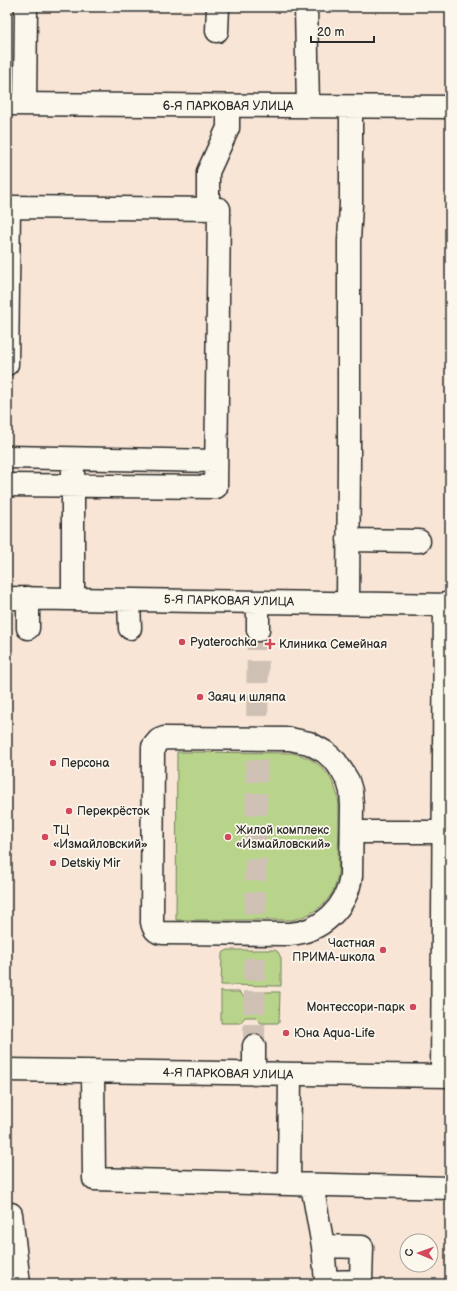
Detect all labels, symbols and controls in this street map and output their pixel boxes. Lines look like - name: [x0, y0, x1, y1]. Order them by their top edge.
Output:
- scale bar: [311, 18, 374, 44]
- text: 20 m: [317, 25, 344, 40]
- street label: 6-Я ПАРКОВАЯ УЛИЦА: [163, 99, 294, 114]
- street label: 5-Я ПАРКОВАЯ УЛИЦА: [164, 592, 295, 610]
- place label: Pyaterochka: [190, 635, 257, 650]
- marker: Pyaterochka: [177, 637, 187, 647]
- place label: Клиника Семейная: [279, 637, 387, 652]
- marker: Клиника Семейная: [264, 638, 276, 650]
- place label: Заяц и шляпа: [208, 690, 286, 705]
- marker: Заяц и шляпа: [195, 692, 205, 702]
- place label: Персона: [61, 756, 109, 771]
- marker: Персона: [48, 758, 58, 768]
- place label: Перекрёсток: [77, 804, 150, 819]
- marker: Перекрёсток: [64, 806, 74, 816]
- place label: ТЦ «Измайловский»: [53, 823, 148, 852]
- place label: Жилой комплекс «Измайловский»: [236, 823, 331, 852]
- marker: ТЦ «Измайловский»: [40, 832, 50, 842]
- marker: Жилой комплекс «Измайловский»: [223, 832, 233, 842]
- place label: Detskiy Mir: [61, 856, 121, 871]
- marker: Detskiy Mir: [48, 858, 58, 868]
- place label: Частная ПРИМА-школа: [292, 936, 375, 965]
- marker: Частная ПРИМА-школа: [378, 945, 388, 955]
- place label: Монтессори-парк: [307, 1000, 406, 1015]
- marker: Монтессори-парк: [408, 1002, 418, 1012]
- place label: Юна Aqua-Life: [294, 1026, 375, 1041]
- marker: Юна Aqua-Life: [281, 1028, 291, 1038]
- street label: 4-Я ПАРКОВАЯ УЛИЦА: [163, 1065, 294, 1083]
- north arrow: [399, 1233, 439, 1273]
- text: С: [403, 1248, 416, 1257]

